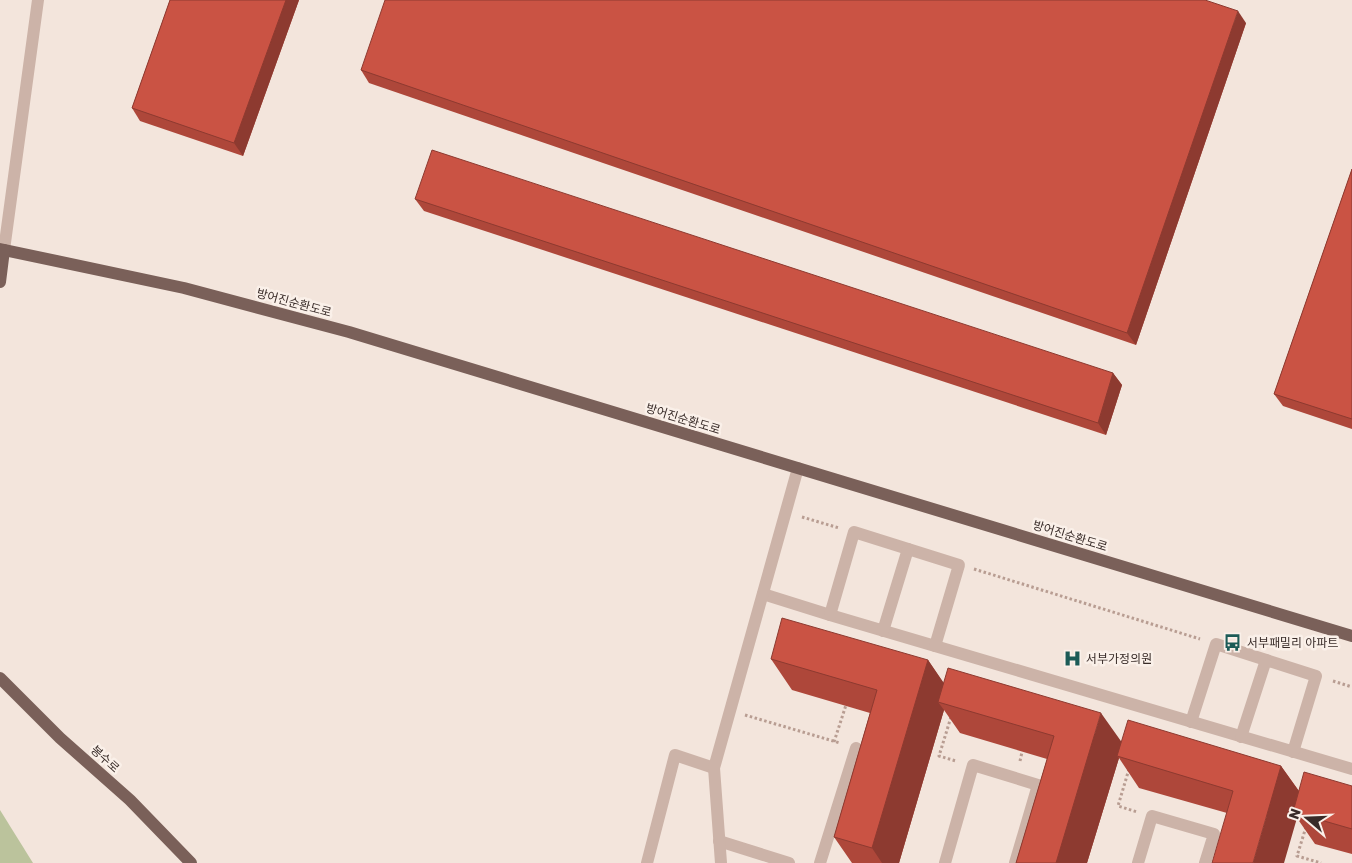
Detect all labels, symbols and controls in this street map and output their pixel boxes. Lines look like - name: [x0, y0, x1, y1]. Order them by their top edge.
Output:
- street label: 방어진순환도로: [255, 286, 333, 320]
- street label: 방어진순환도로: [644, 401, 722, 437]
- street label: 방어진순환도로: [1031, 518, 1109, 554]
- bus stop icon: 서부패밀리 아파트: [1223, 633, 1243, 653]
- place label: 서부패밀리 아파트: [1247, 636, 1338, 650]
- hospital icon: 서부가정의원: [1062, 649, 1082, 669]
- place label: 서부가정의원: [1086, 652, 1152, 666]
- street label: 봉수로: [88, 743, 122, 775]
- north arrow: [1282, 793, 1332, 843]
- text: N: [1286, 806, 1305, 821]

